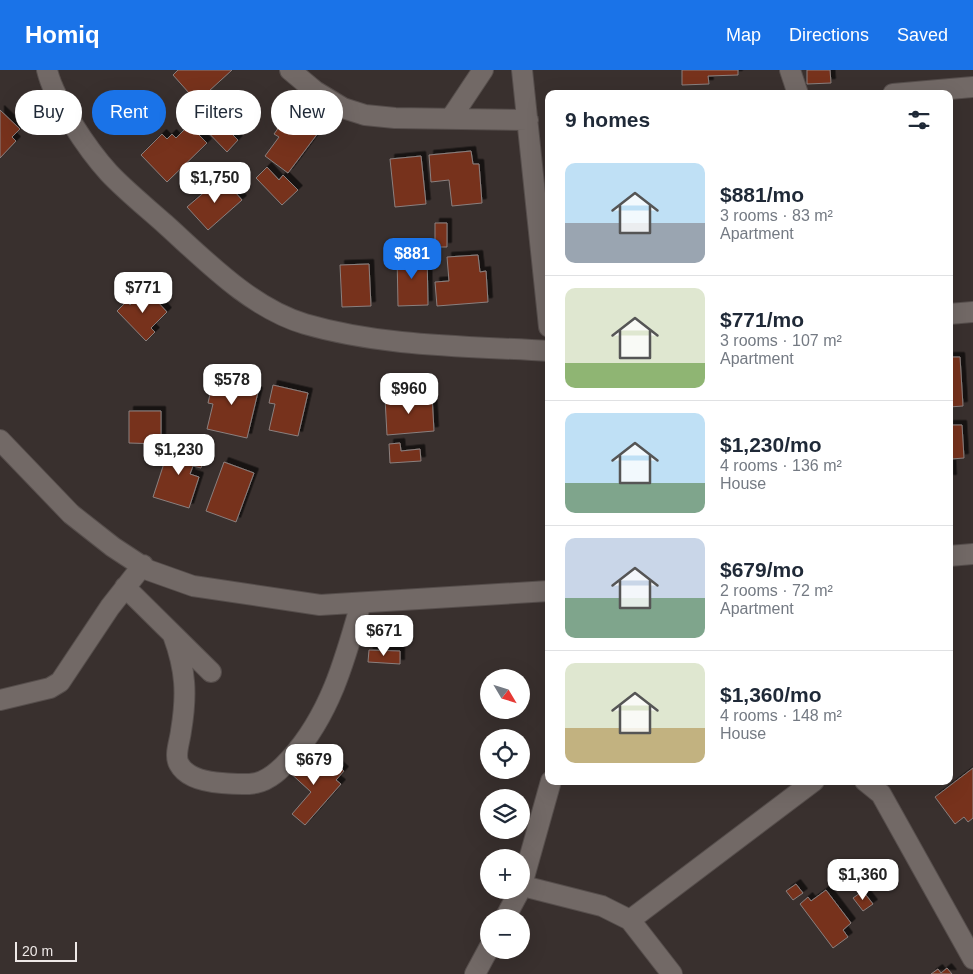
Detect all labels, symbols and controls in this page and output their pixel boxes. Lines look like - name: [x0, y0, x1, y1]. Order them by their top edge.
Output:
- text: Homiq: [25, 21, 100, 48]
- text: Map: [726, 25, 761, 45]
- text: Directions: [789, 25, 869, 45]
- text: Saved: [897, 25, 948, 45]
- chip: Buy: [15, 90, 82, 135]
- chip: Rent: [92, 90, 166, 135]
- chip: Filters: [176, 90, 261, 135]
- chip: New: [271, 90, 343, 135]
- icon: filters: [905, 106, 933, 134]
- text: 9 homes: [565, 108, 650, 131]
- pin: $1,750: [174, 162, 256, 204]
- text: $1,750: [191, 169, 239, 186]
- icon: home: [605, 183, 665, 243]
- text: $881/mo: [720, 183, 804, 206]
- text: 3 rooms · 83 m²: [720, 207, 833, 224]
- text: Apartment: [720, 225, 794, 242]
- pin: $881: [382, 238, 442, 280]
- text: $881: [394, 245, 430, 262]
- pin: $771: [113, 272, 173, 314]
- text: $771: [125, 279, 161, 296]
- icon: home: [605, 308, 665, 368]
- text: $771/mo: [720, 308, 804, 331]
- text: 3 rooms · 107 m²: [720, 332, 842, 349]
- text: Apartment: [720, 350, 794, 367]
- pin: $578: [202, 364, 262, 406]
- text: $578: [214, 371, 250, 388]
- pin: $960: [379, 372, 439, 415]
- text: $960: [391, 380, 427, 397]
- icon: home: [605, 433, 665, 493]
- text: $1,230/mo: [720, 433, 822, 456]
- pin: $1,230: [138, 434, 220, 476]
- text: $1,230: [155, 441, 203, 458]
- text: 4 rooms · 136 m²: [720, 457, 842, 474]
- text: House: [720, 475, 766, 492]
- icon: home: [605, 558, 665, 618]
- text: $679/mo: [720, 558, 804, 581]
- text: 2 rooms · 72 m²: [720, 582, 833, 599]
- text: Apartment: [720, 600, 794, 617]
- pin: $671: [354, 614, 414, 657]
- text: $671: [366, 622, 402, 639]
- north arrow: [480, 669, 530, 719]
- map controls: [480, 669, 530, 959]
- icon: home: [605, 683, 665, 743]
- text: $1,360/mo: [720, 683, 822, 706]
- text: 4 rooms · 148 m²: [720, 707, 842, 724]
- text: House: [720, 725, 766, 742]
- button: locate: [480, 729, 530, 779]
- pin: $679: [284, 744, 344, 786]
- text: $679: [296, 751, 332, 768]
- button: layers: [480, 789, 530, 839]
- button: +: [480, 849, 530, 899]
- pin: $1,360: [822, 858, 904, 901]
- text: $1,360: [839, 866, 887, 883]
- button: −: [480, 909, 530, 959]
- scale bar: [15, 939, 78, 962]
- text: 20 m: [22, 943, 53, 959]

